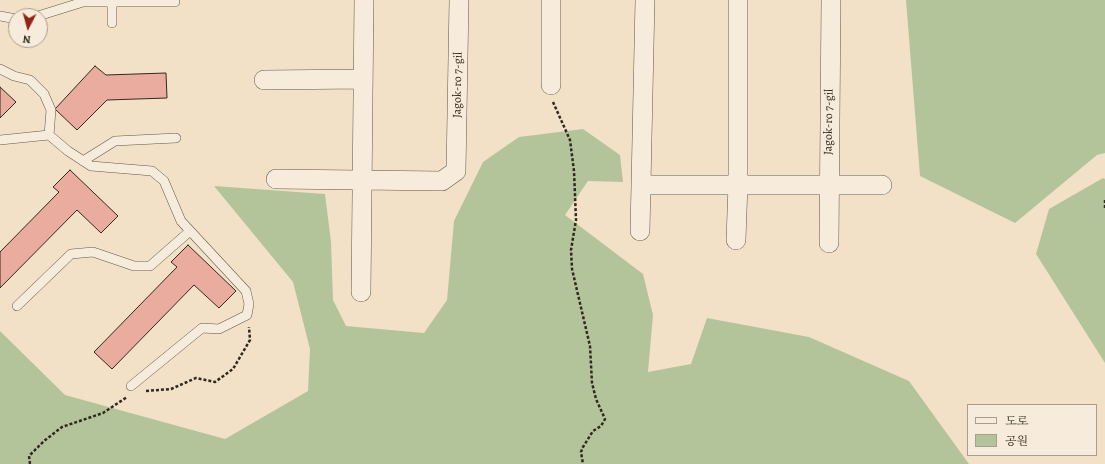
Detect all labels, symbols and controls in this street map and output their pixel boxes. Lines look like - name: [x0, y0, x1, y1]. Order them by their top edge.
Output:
- north arrow: [8, 8, 48, 48]
- text: N: [22, 32, 32, 47]
- street label: Jagok-ro 7-gil: [450, 52, 466, 118]
- street label: Jagok-ro 7-gil: [821, 89, 837, 155]
- legend: [967, 404, 1097, 456]
- text: 도로: [1005, 413, 1028, 429]
- text: 공원: [1005, 433, 1028, 449]

